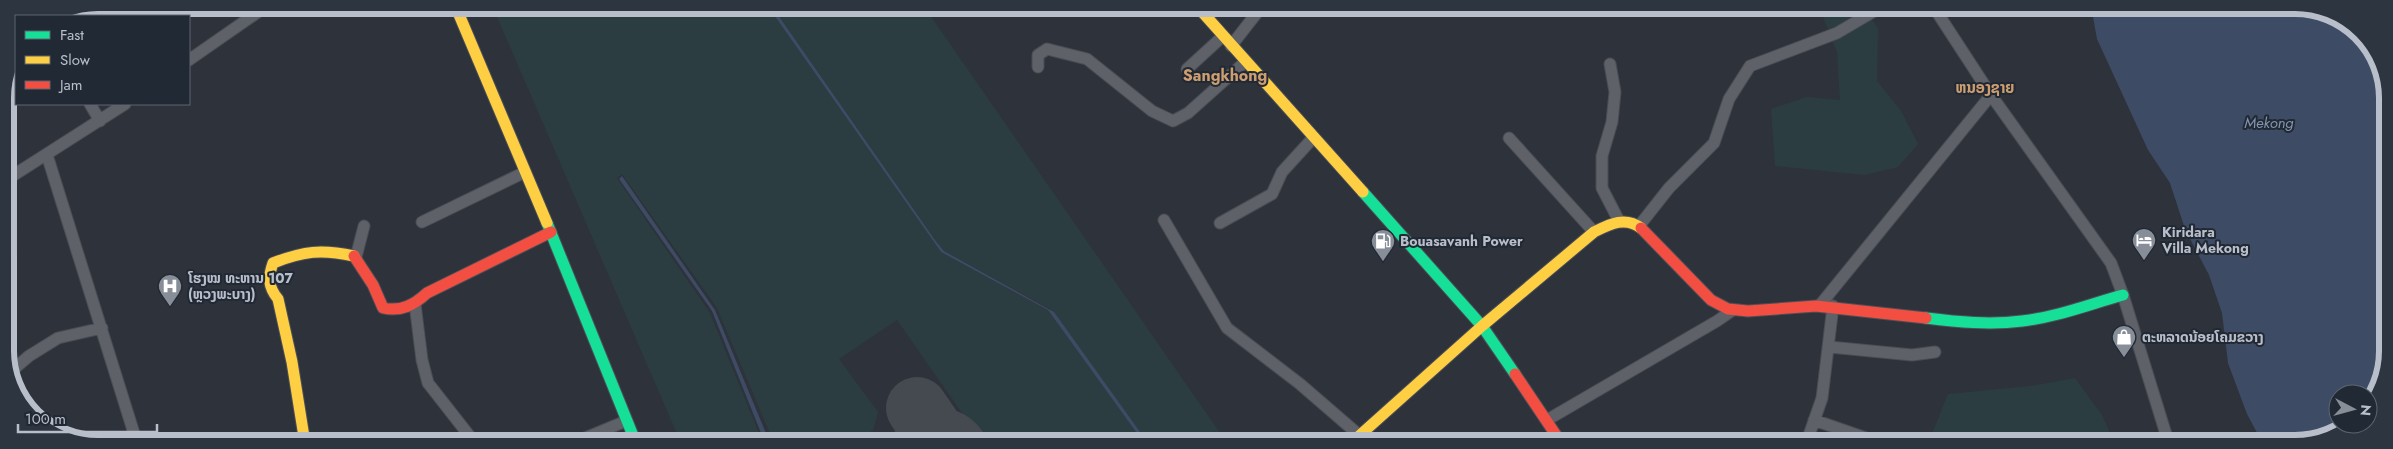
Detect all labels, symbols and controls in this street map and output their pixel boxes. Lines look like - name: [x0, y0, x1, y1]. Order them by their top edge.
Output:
- legend: [15, 15, 190, 105]
- text: Fast: [60, 24, 84, 46]
- text: Slow: [60, 49, 91, 71]
- district label: Sangkhong: [1183, 64, 1267, 87]
- text: Jam: [58, 74, 83, 96]
- district label: ຫນອງຊາຍ: [1956, 77, 2014, 99]
- water label: Mekong: [2244, 112, 2294, 134]
- place label: Kiridara Villa Mekong: [2161, 222, 2249, 258]
- hotel icon: Kiridara Villa Mekong: [2131, 227, 2157, 261]
- fuel station icon: Bouasavanh Power: [1370, 228, 1396, 262]
- place label: Bouasavanh Power: [1400, 231, 1523, 251]
- place label: ໂຮງໝ ທະຫານ 107 (ຫຼວງພະບາງ): [187, 268, 294, 304]
- hospital icon: ໂຮງໝ ທະຫານ 107 (ຫຼວງພະບາງ): [157, 273, 183, 307]
- shop icon: ຕະຫລາດນ້ອຍໂຄມຂວາງ: [2111, 324, 2137, 358]
- place label: ຕະຫລາດນ້ອຍໂຄມຂວາງ: [2142, 327, 2264, 347]
- north arrow: [2328, 384, 2378, 434]
- scale bar: [18, 402, 156, 434]
- text: N: [2355, 404, 2376, 417]
- text: 100 m: [25, 408, 66, 430]

